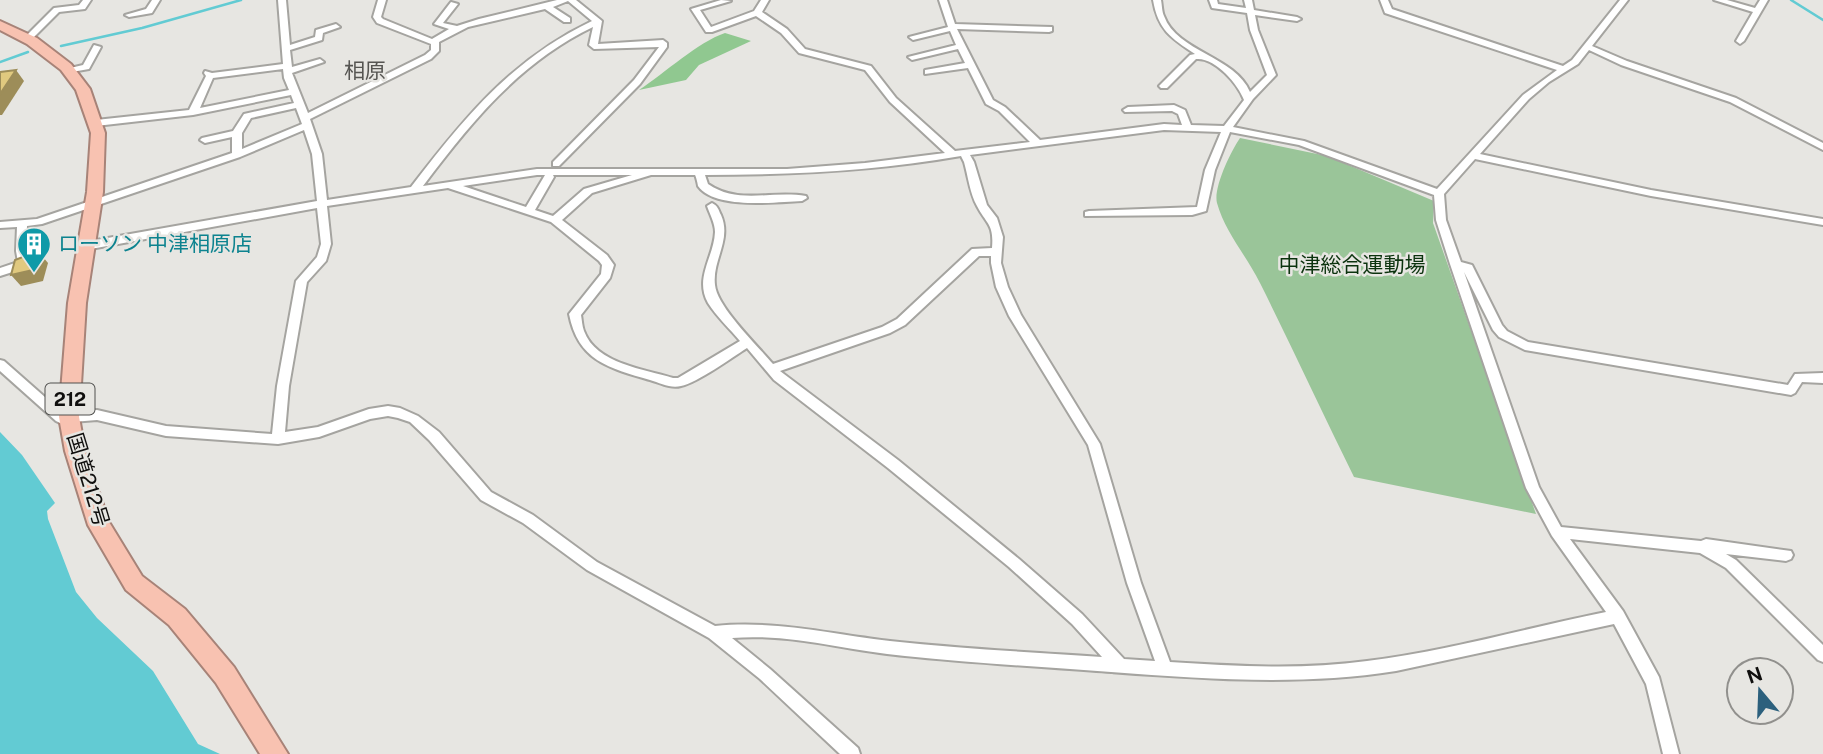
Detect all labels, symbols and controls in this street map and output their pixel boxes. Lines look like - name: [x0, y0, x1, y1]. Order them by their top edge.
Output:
- district label: 相原: [344, 58, 386, 83]
- building icon: ローソン 中津相原店: [15, 225, 53, 274]
- place label: ローソン 中津相原店: [58, 231, 252, 256]
- park label: 中津総合運動場: [1279, 252, 1426, 277]
- road number: 212: [46, 384, 94, 414]
- street label: 国道212号: [62, 430, 115, 530]
- north arrow: [1725, 656, 1795, 726]
- text: N: [1744, 662, 1765, 688]

